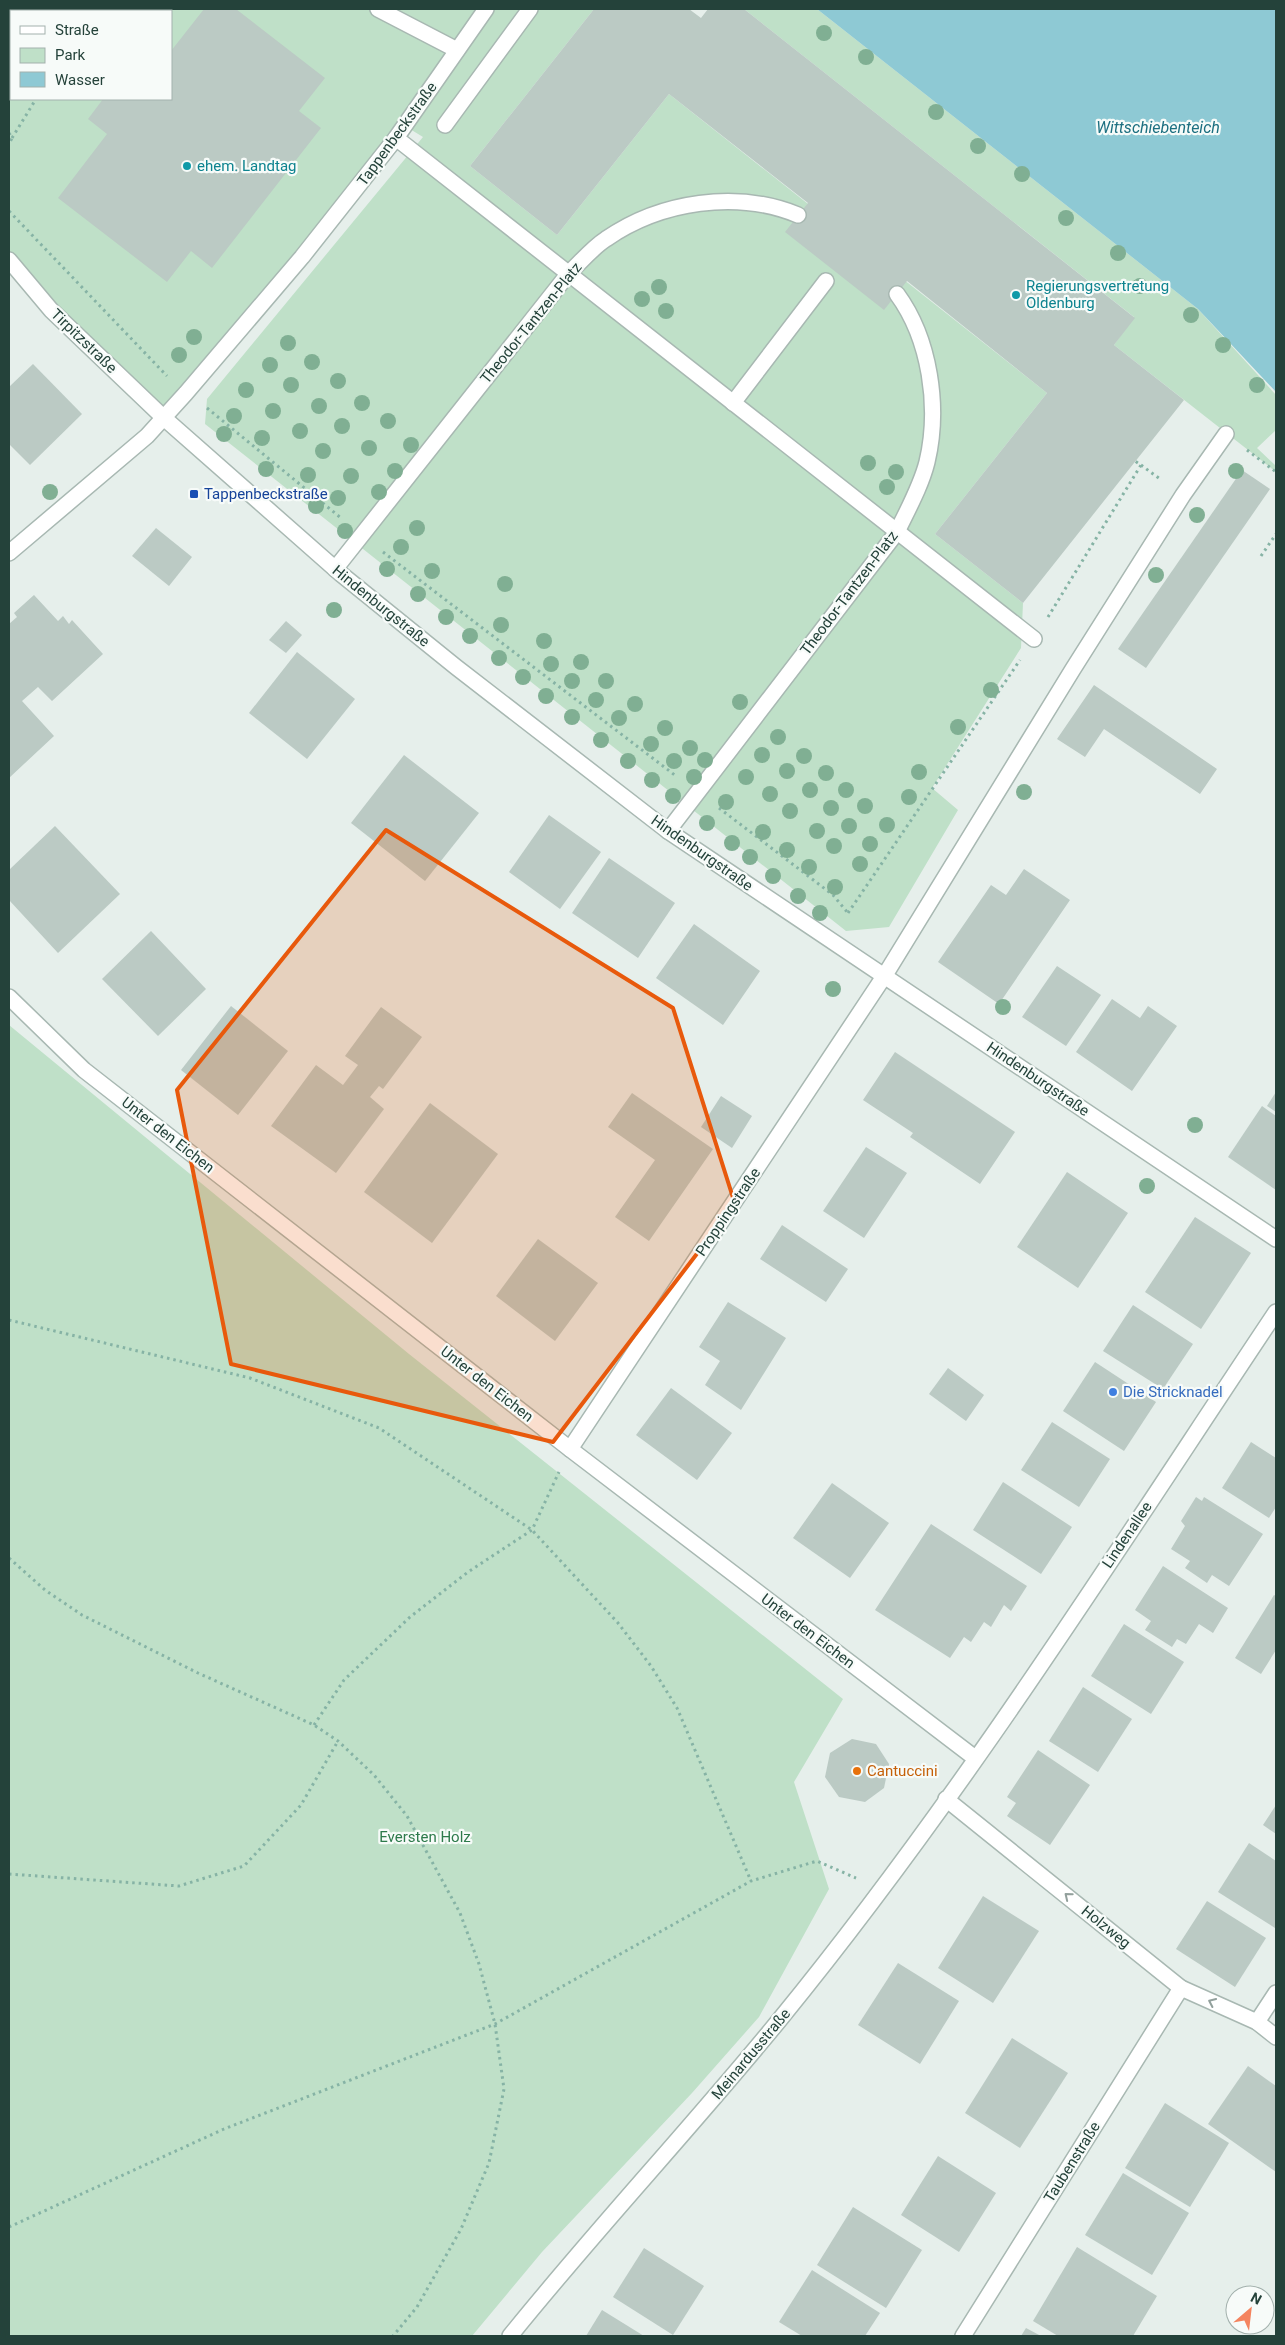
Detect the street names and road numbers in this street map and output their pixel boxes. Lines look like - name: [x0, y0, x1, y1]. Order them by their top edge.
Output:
- street label: Tappenbeckstraße: [353, 79, 441, 189]
- street label: Theodor-Tantzen-Platz: [477, 259, 585, 387]
- street label: Tirpitzstraße: [47, 305, 121, 377]
- street label: Theodor-Tantzen-Platz: [796, 527, 902, 659]
- street label: Hindenburgstraße: [329, 561, 433, 651]
- street label: Hindenburgstraße: [648, 811, 756, 895]
- street label: Hindenburgstraße: [983, 1038, 1093, 1120]
- street label: Unter den Eichen: [118, 1093, 218, 1177]
- street label: Proppingstraße: [692, 1164, 764, 1260]
- street label: Unter den Eichen: [437, 1342, 537, 1426]
- street label: Lindenallee: [1098, 1498, 1156, 1572]
- street label: Unter den Eichen: [758, 1590, 858, 1672]
- street label: Holzweg: [1078, 1902, 1134, 1952]
- street label: Meinardusstraße: [708, 2005, 794, 2103]
- street label: Taubenstraße: [1040, 2118, 1104, 2206]

